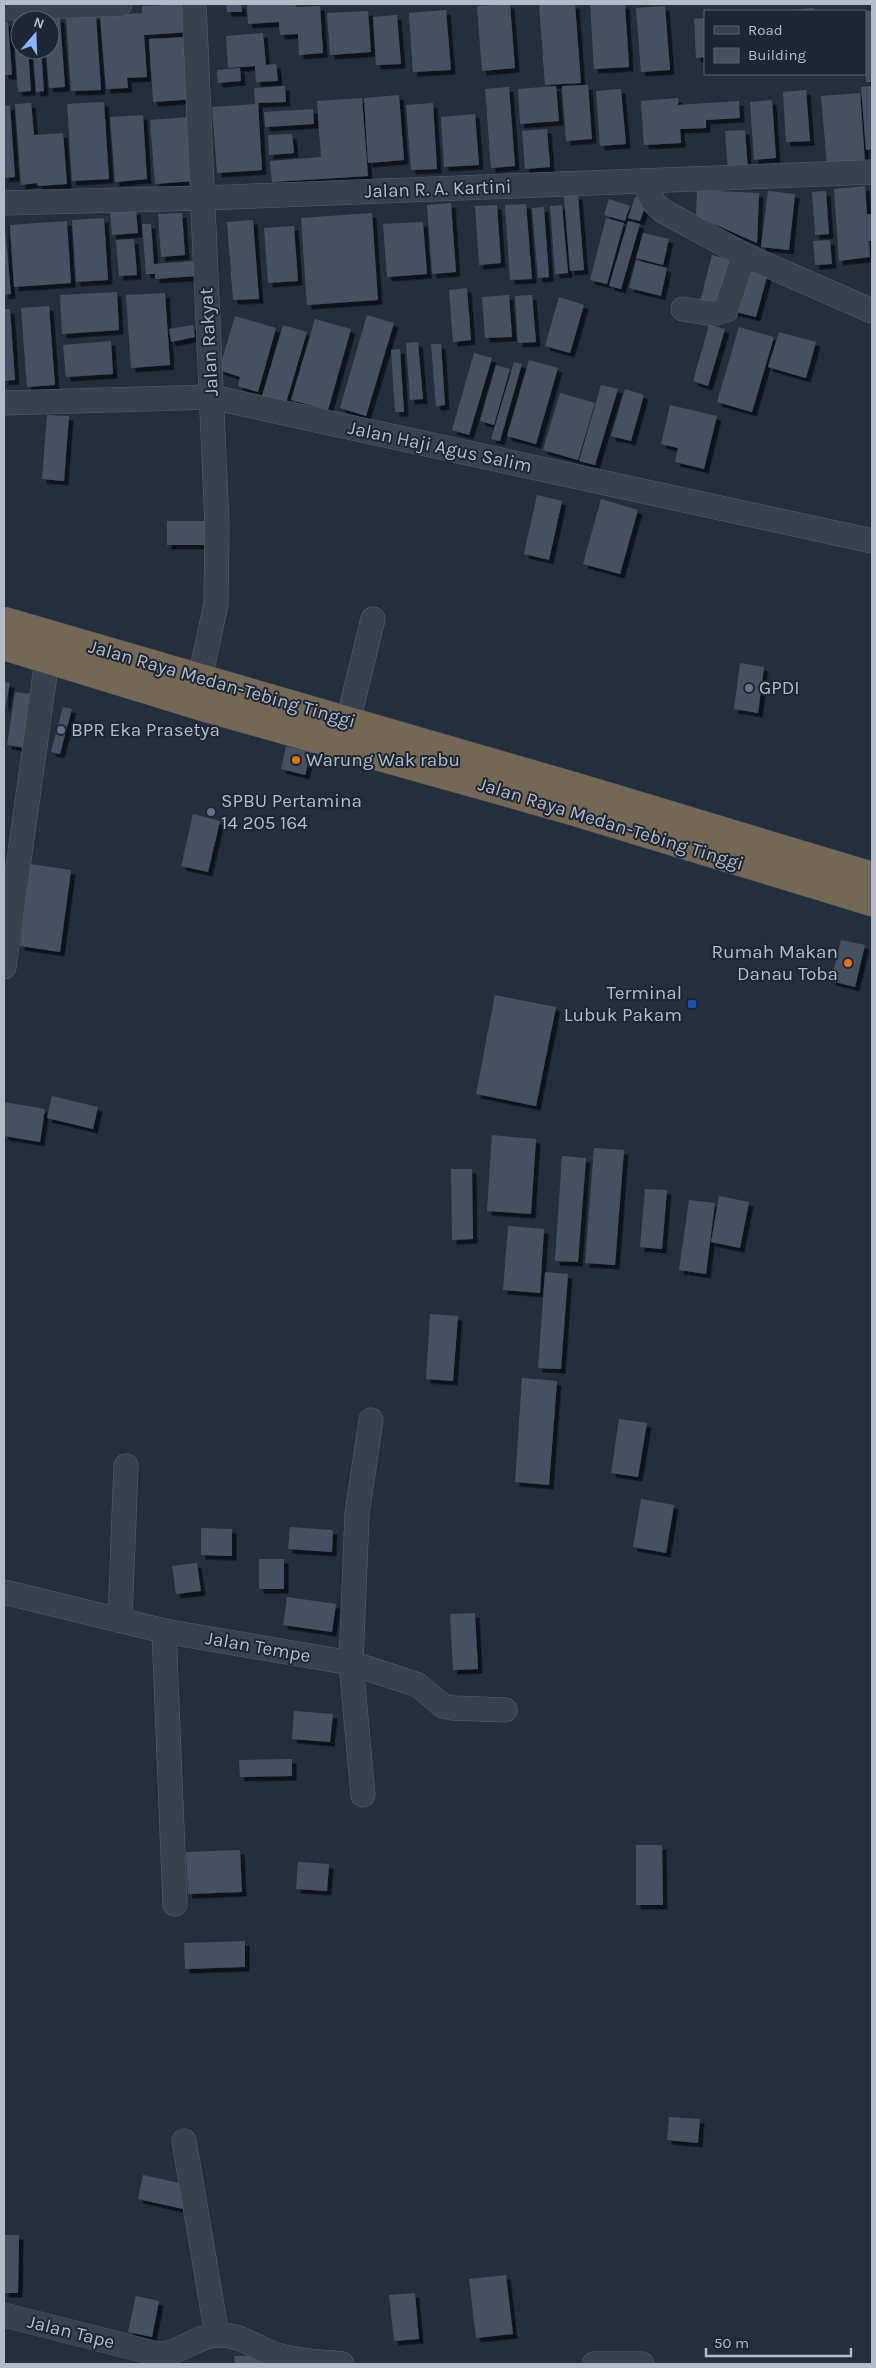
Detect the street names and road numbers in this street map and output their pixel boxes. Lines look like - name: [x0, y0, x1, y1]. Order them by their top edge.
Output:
- street label: Jalan R. A. Kartini: [364, 175, 512, 203]
- street label: Jalan Rakyat: [195, 287, 223, 397]
- street label: Jalan Haji Agus Salim: [346, 417, 534, 477]
- street label: Jalan Raya Medan-Tebing Tinggi: [86, 635, 358, 733]
- street label: Jalan Raya Medan-Tebing Tinggi: [475, 773, 747, 875]
- street label: Jalan Tempe: [204, 1627, 312, 1667]
- street label: Jalan Tape: [25, 2311, 117, 2353]

